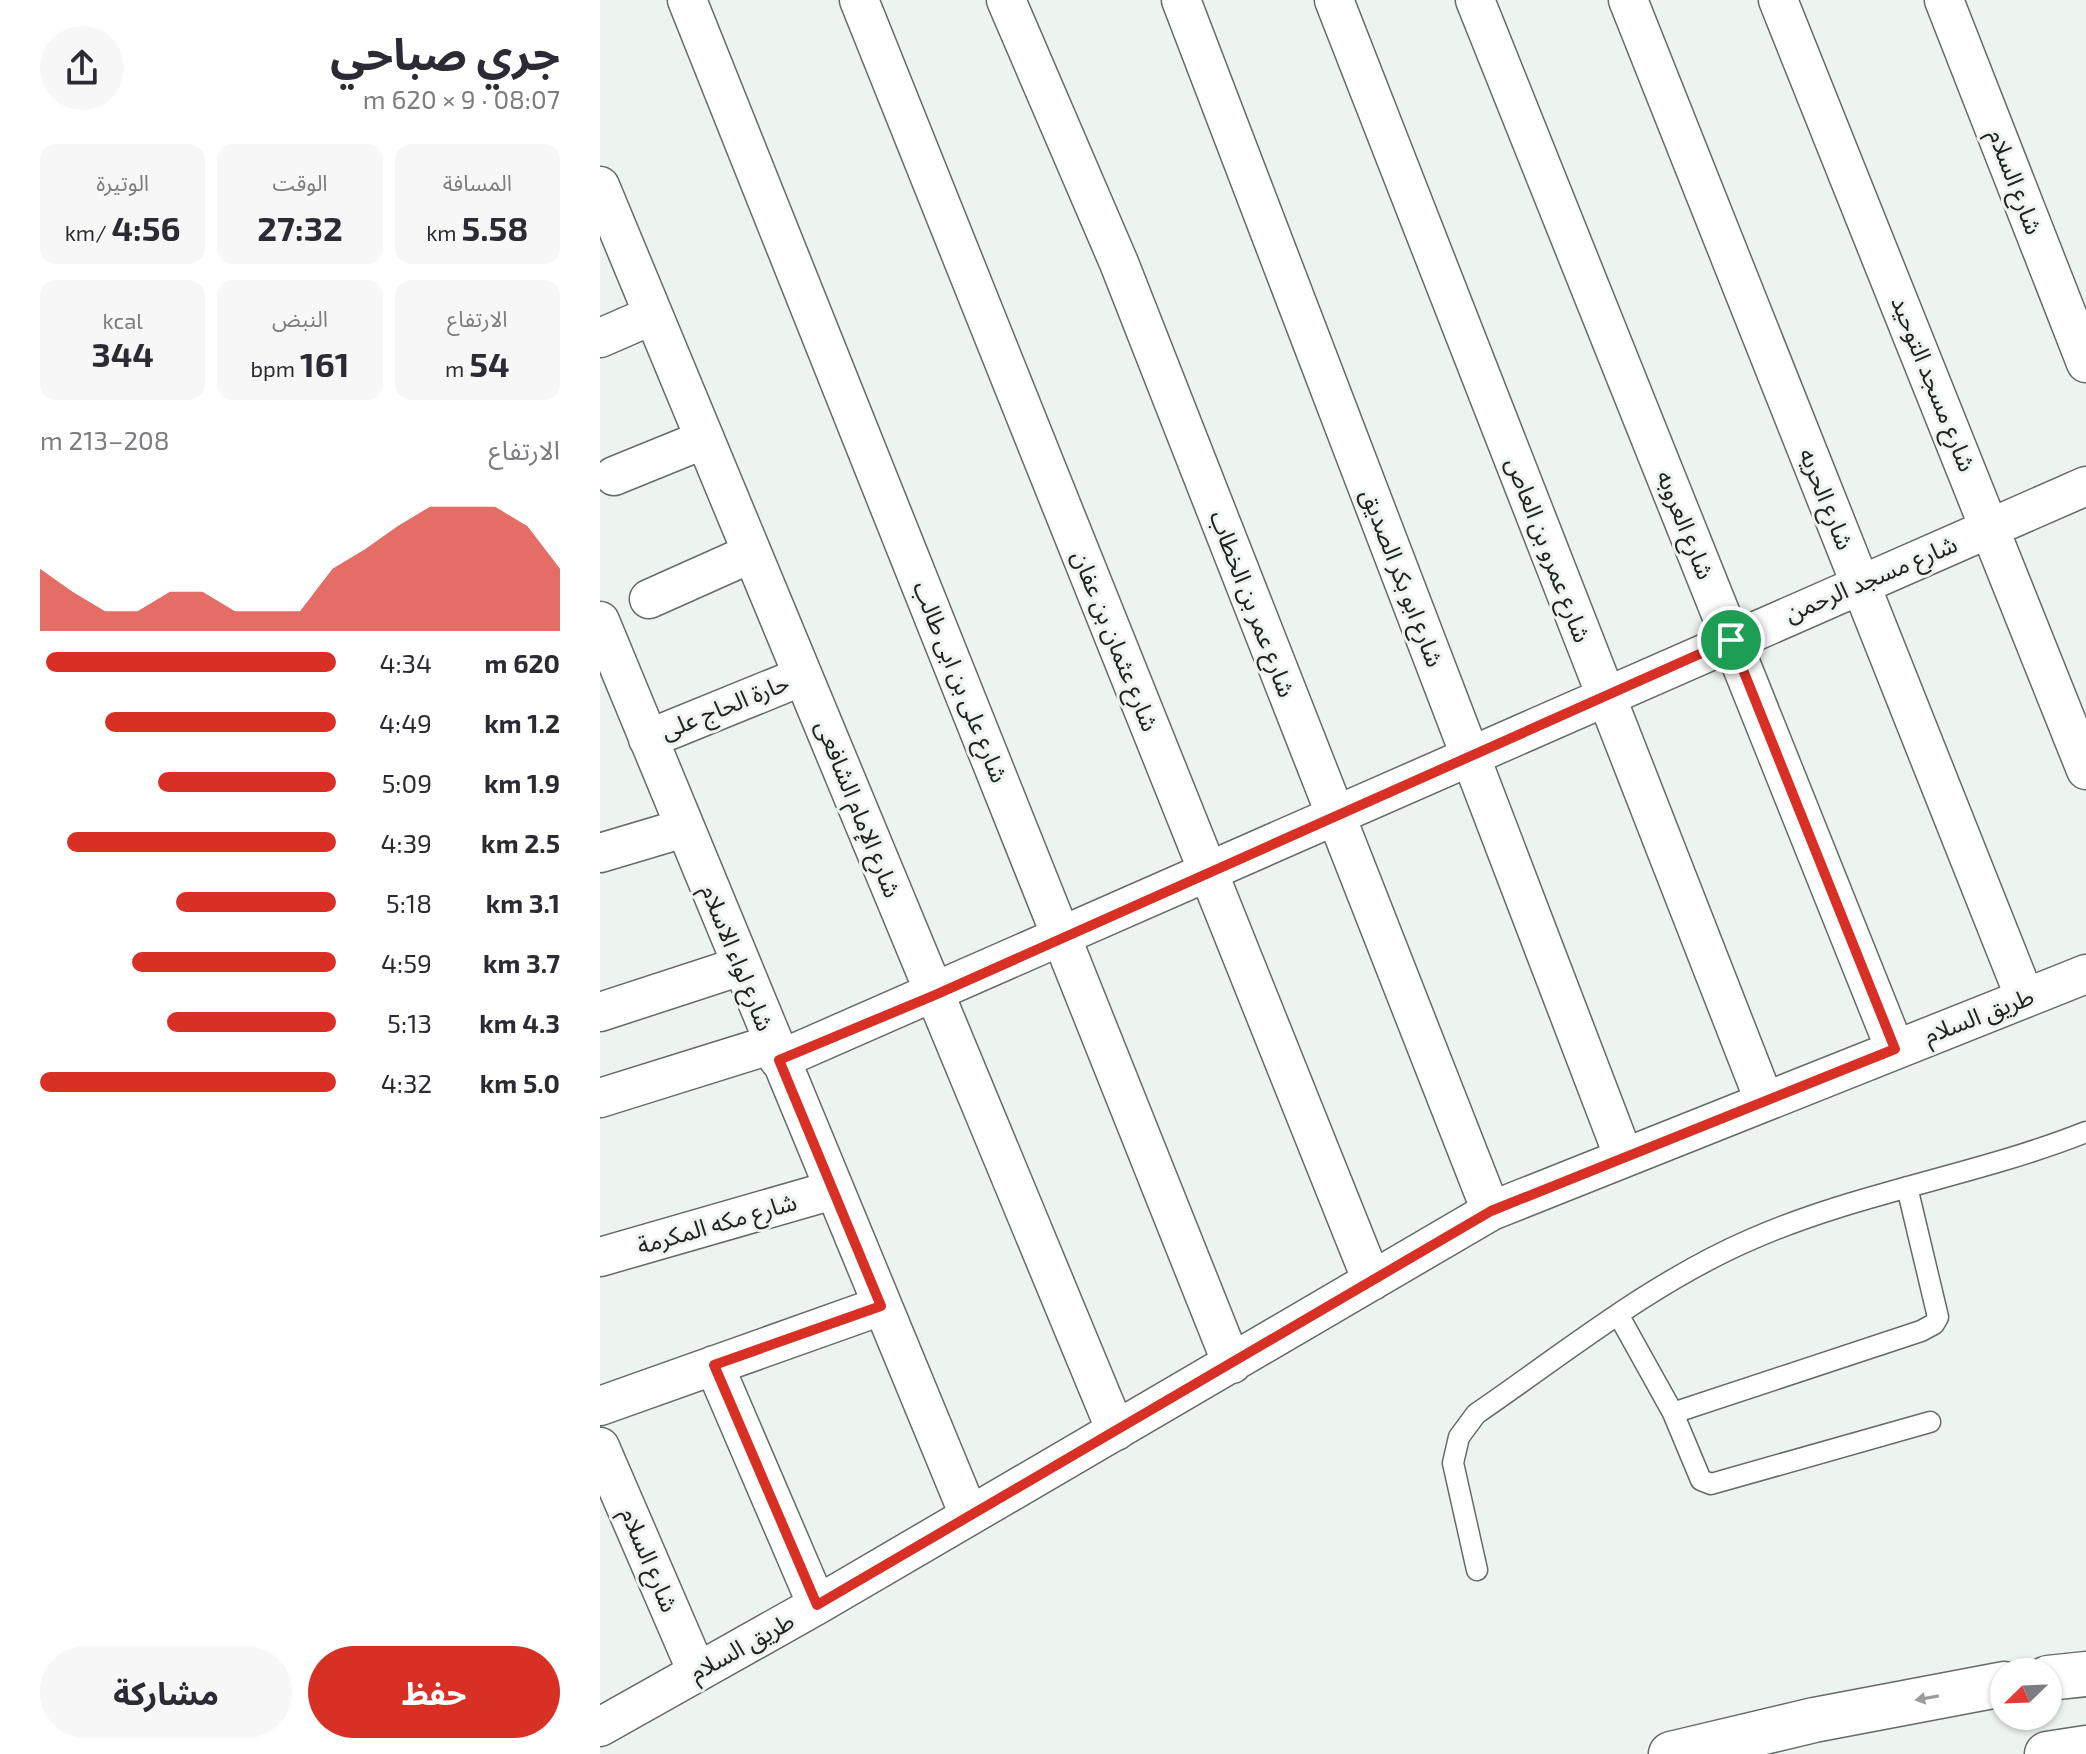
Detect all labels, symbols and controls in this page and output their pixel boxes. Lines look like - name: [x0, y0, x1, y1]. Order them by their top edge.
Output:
- button: share: [40, 26, 124, 110]
- text: جري صباحي: [330, 26, 560, 79]
- text: 08:07 · 9 × 620 m: [363, 83, 560, 114]
- street label: شارع السلام: [1978, 125, 2050, 240]
- text: الوتيرة: [96, 169, 149, 195]
- text: الوقت: [272, 169, 328, 195]
- text: المسافة: [443, 169, 512, 195]
- text: 4:56: [111, 207, 181, 248]
- text: 27:32: [257, 207, 343, 248]
- text: 5.58: [462, 207, 529, 248]
- text: /km: [65, 219, 111, 245]
- text: km: [426, 219, 462, 245]
- street label: شارع مسجد التوحيد: [1882, 291, 1983, 477]
- text: النبض: [272, 305, 328, 331]
- text: الارتفاع: [447, 305, 508, 331]
- text: kcal: [103, 307, 143, 333]
- text: 344: [91, 333, 154, 374]
- text: 161: [300, 343, 349, 384]
- text: 54: [469, 343, 510, 384]
- text: bpm: [251, 355, 300, 381]
- text: m: [445, 355, 469, 381]
- text: 208–213 m: [40, 424, 170, 455]
- text: الارتفاع: [489, 434, 560, 465]
- street label: شارع الحريه: [1790, 443, 1861, 555]
- street label: شارع عمرو بن العاص: [1497, 453, 1598, 647]
- street label: شارع العروبه: [1648, 466, 1721, 585]
- street label: شارع ابو بكر الصديق: [1352, 484, 1451, 672]
- street label: شارع عمر بن الخطاب: [1201, 506, 1302, 702]
- street label: شارع مسجد الرحمن: [1780, 528, 1963, 631]
- street label: شارع عثمان بن عفان: [1063, 546, 1166, 737]
- street label: شارع على بن ابى طالب: [904, 577, 1015, 788]
- pin: [1697, 606, 1765, 674]
- icon: arrive: [1709, 618, 1753, 662]
- text: 4:34: [379, 647, 432, 678]
- text: 620 m: [485, 647, 560, 678]
- street label: حارة الحاج على: [656, 667, 794, 748]
- text: 4:49: [379, 707, 432, 738]
- text: 1.2 km: [484, 707, 560, 738]
- street label: شارع الإمام الشافعى: [806, 716, 908, 903]
- text: 5:09: [381, 767, 432, 798]
- text: 1.9 km: [484, 767, 560, 798]
- text: 4:39: [381, 827, 432, 858]
- text: 2.5 km: [481, 827, 560, 858]
- street label: شارع لواء الاسلام: [691, 880, 781, 1037]
- text: 5:18: [386, 887, 432, 918]
- text: 3.1 km: [486, 887, 560, 918]
- text: 4:59: [381, 947, 432, 978]
- text: 3.7 km: [483, 947, 560, 978]
- street label: طريق السلام: [1919, 980, 2039, 1053]
- text: 5:13: [387, 1007, 432, 1038]
- text: 4.3 km: [479, 1007, 560, 1038]
- text: 4:32: [381, 1067, 432, 1098]
- text: 5.0 km: [480, 1067, 560, 1098]
- street label: شارع مكه المكرمة: [633, 1186, 801, 1263]
- street label: شارع السلام: [611, 1503, 685, 1618]
- street label: طريق السلام: [684, 1605, 801, 1691]
- button: مشاركة: [40, 1646, 292, 1738]
- button: حفظ: [308, 1646, 560, 1738]
- north arrow: [1990, 1658, 2062, 1730]
- map controls: [1990, 1658, 2062, 1730]
- one-way arrow: [1914, 1692, 1939, 1704]

